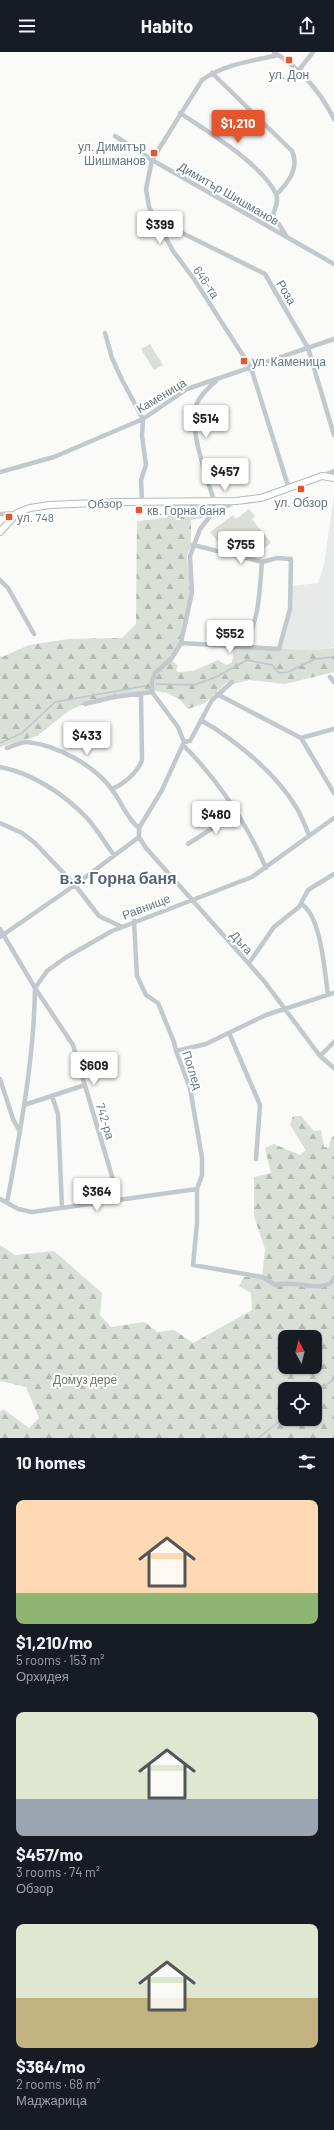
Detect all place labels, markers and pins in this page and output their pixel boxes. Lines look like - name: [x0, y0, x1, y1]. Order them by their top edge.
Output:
- marker: ул. Дон: [284, 55, 294, 65]
- place label: ул. Дон: [269, 67, 309, 82]
- pin: $1,210: [205, 110, 271, 144]
- place label: ул. Димитър Шишманов: [78, 139, 146, 167]
- marker: ул. Димитър Шишманов: [149, 148, 159, 158]
- pin: $399: [136, 211, 184, 245]
- place label: ул. Каменица: [252, 354, 326, 369]
- marker: ул. Каменица: [239, 356, 249, 366]
- pin: $514: [182, 405, 230, 439]
- pin: $457: [201, 458, 249, 492]
- marker: ул. Обзор: [296, 484, 306, 494]
- place label: ул. Обзор: [274, 495, 328, 510]
- place label: кв. Горна баня: [147, 503, 226, 518]
- marker: кв. Горна баня: [134, 505, 144, 515]
- place label: ул. 748: [17, 510, 54, 525]
- marker: ул. 748: [4, 512, 14, 522]
- pin: $755: [217, 531, 265, 565]
- pin: $552: [206, 620, 254, 654]
- pin: $433: [63, 722, 111, 756]
- pin: $480: [192, 801, 240, 835]
- pin: $609: [70, 1052, 118, 1086]
- pin: $364: [73, 1178, 121, 1212]

